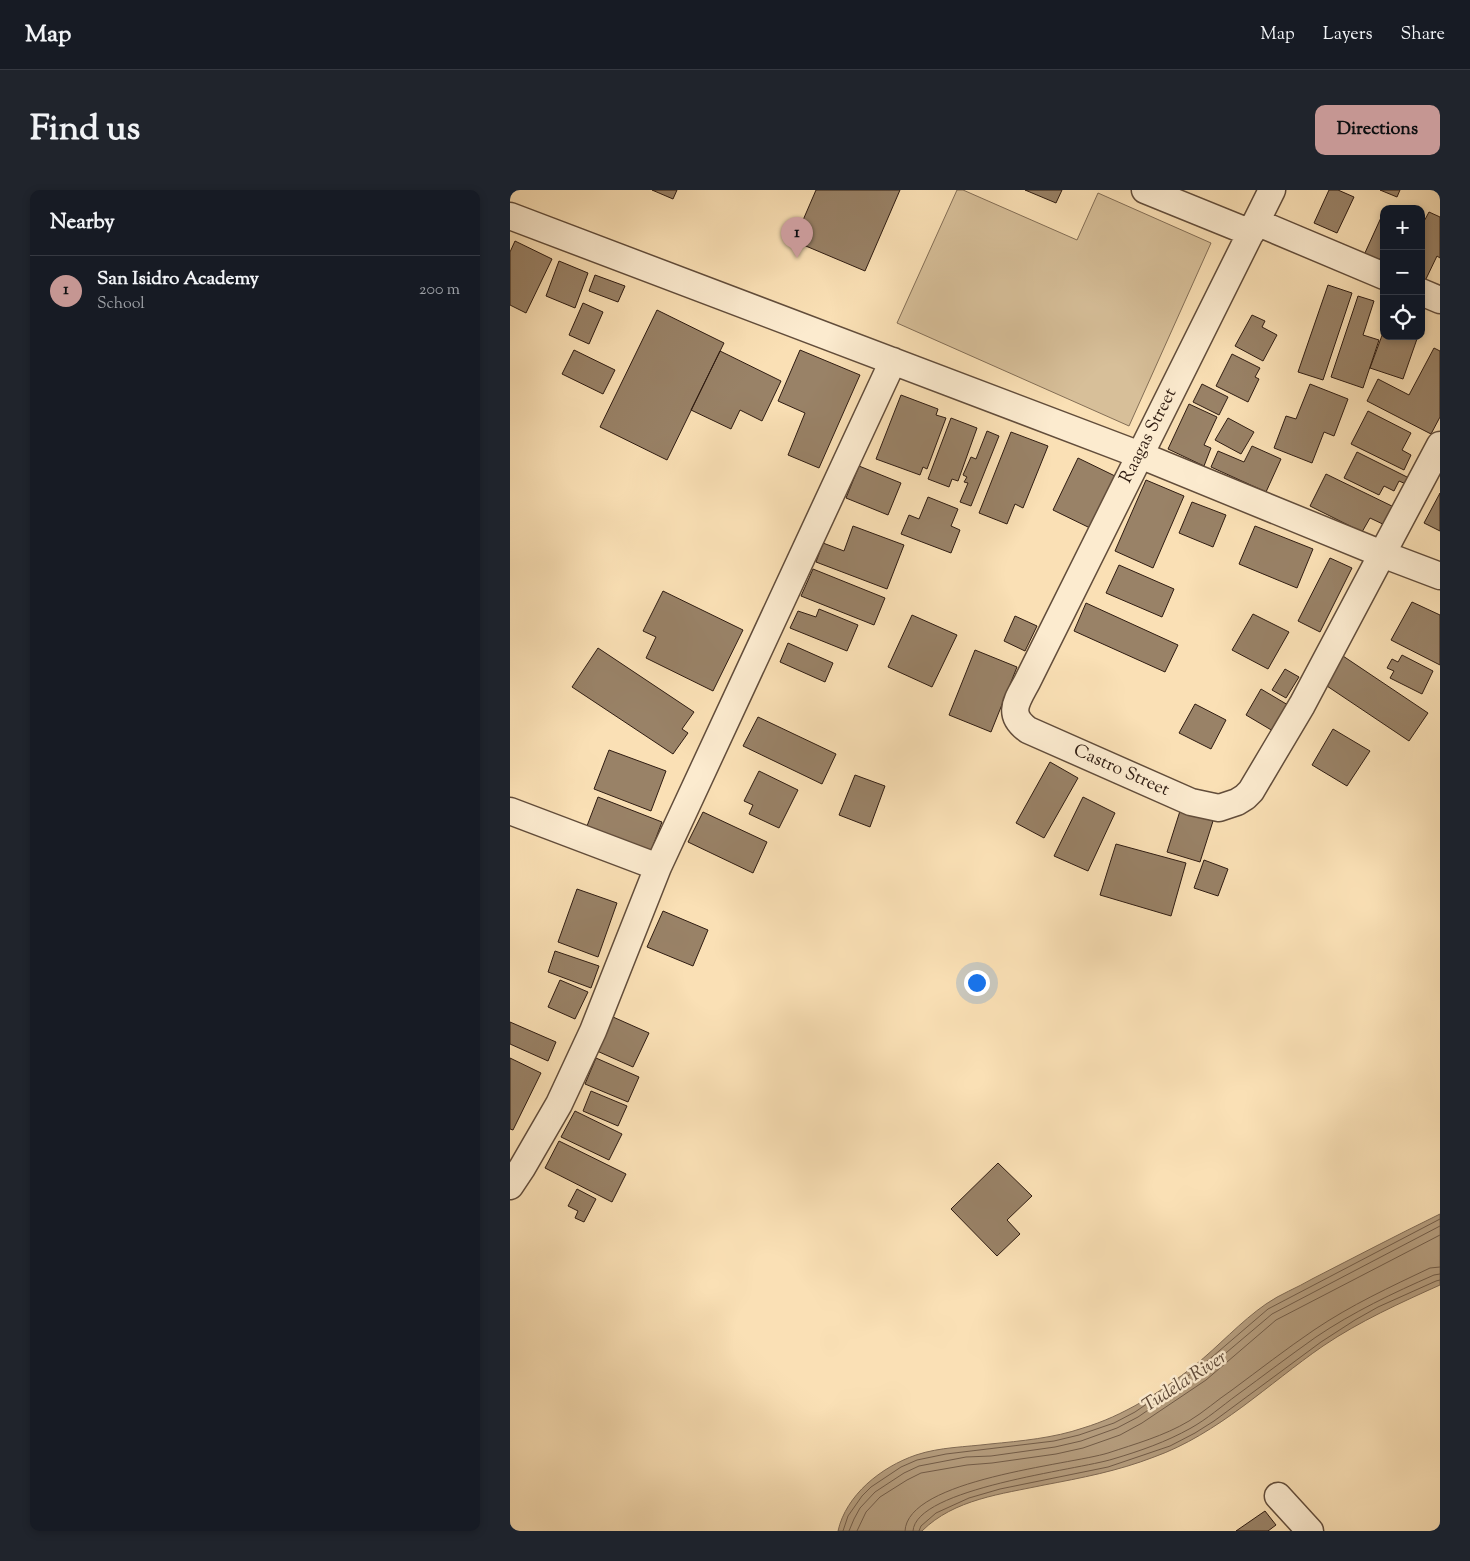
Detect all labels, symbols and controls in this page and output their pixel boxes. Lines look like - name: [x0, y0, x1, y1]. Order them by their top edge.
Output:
- text: Map: [25, 18, 71, 52]
- text: Map: [1260, 22, 1295, 48]
- text: Layers: [1323, 22, 1373, 48]
- text: Share: [1401, 22, 1445, 48]
- text: Find us: [30, 105, 140, 156]
- button: Directions: [1315, 105, 1440, 155]
- map controls: [1380, 205, 1425, 340]
- button: +: [1380, 205, 1425, 250]
- text: Nearby: [50, 208, 115, 238]
- pin: 1: [781, 217, 813, 258]
- button: −: [1380, 250, 1425, 295]
- text: San Isidro Academy: [97, 266, 259, 293]
- text: 1: [63, 279, 69, 302]
- text: 200 m: [419, 279, 460, 302]
- text: School: [97, 293, 145, 316]
- button: locate: [1380, 295, 1425, 340]
- street label: Raagas Street: [1114, 384, 1184, 488]
- street label: Castro Street: [1069, 738, 1173, 804]
- your location: [964, 970, 990, 996]
- water label: Tudela River: [1137, 1344, 1233, 1419]

